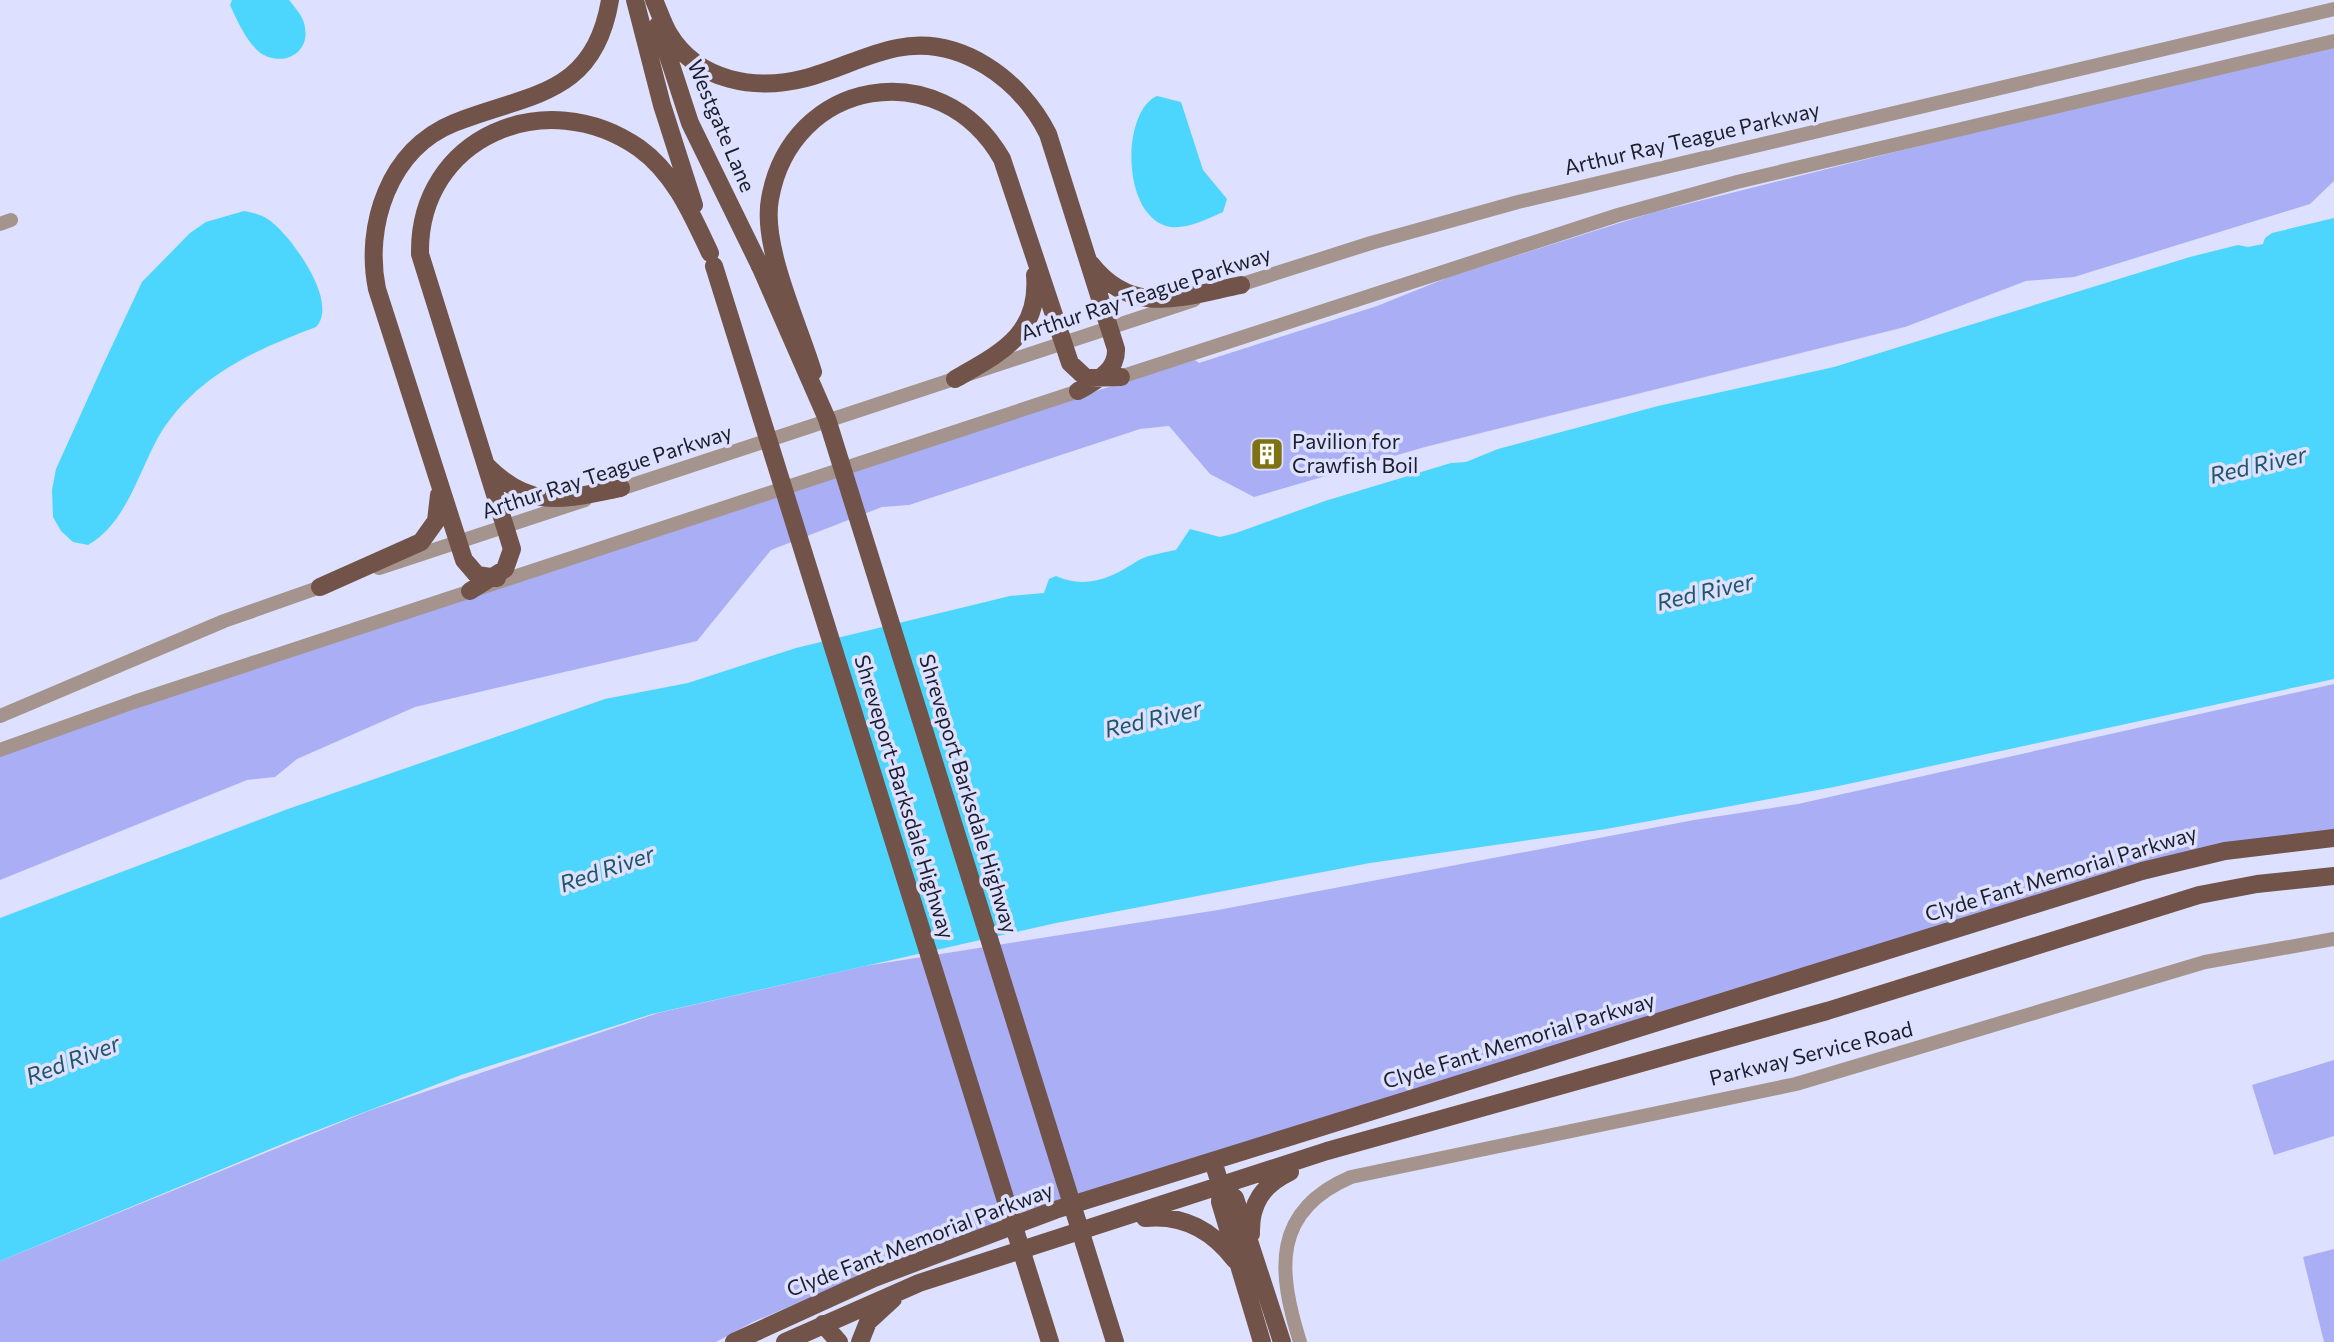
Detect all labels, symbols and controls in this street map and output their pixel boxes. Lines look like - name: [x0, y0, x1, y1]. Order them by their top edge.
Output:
- street label: Westgate Lane: [683, 56, 761, 195]
- street label: Arthur Ray Teague Parkway: [1561, 96, 1822, 179]
- street label: Arthur Ray Teague Parkway: [1017, 240, 1274, 345]
- street label: Arthur Ray Teague Parkway: [478, 418, 735, 523]
- place label: Pavilion for Crawfish Boil: [1292, 428, 1418, 477]
- building icon: Pavilion for Crawfish Boil: [1248, 435, 1286, 473]
- water label: Red River: [2207, 439, 2310, 489]
- water label: Red River: [1654, 566, 1757, 616]
- street label: Shreveport Barksdale Highway: [915, 651, 1024, 936]
- street label: Shreveport-Barksdale Highway: [850, 652, 961, 942]
- water label: Red River: [1102, 693, 1205, 743]
- street label: Clyde Fant Memorial Parkway: [1922, 819, 2200, 926]
- water label: Red River: [555, 838, 659, 897]
- street label: Clyde Fant Memorial Parkway: [1380, 986, 1658, 1093]
- street label: Parkway Service Road: [1706, 1015, 1915, 1090]
- water label: Red River: [22, 1028, 124, 1090]
- street label: Clyde Fant Memorial Parkway: [783, 1176, 1056, 1301]

